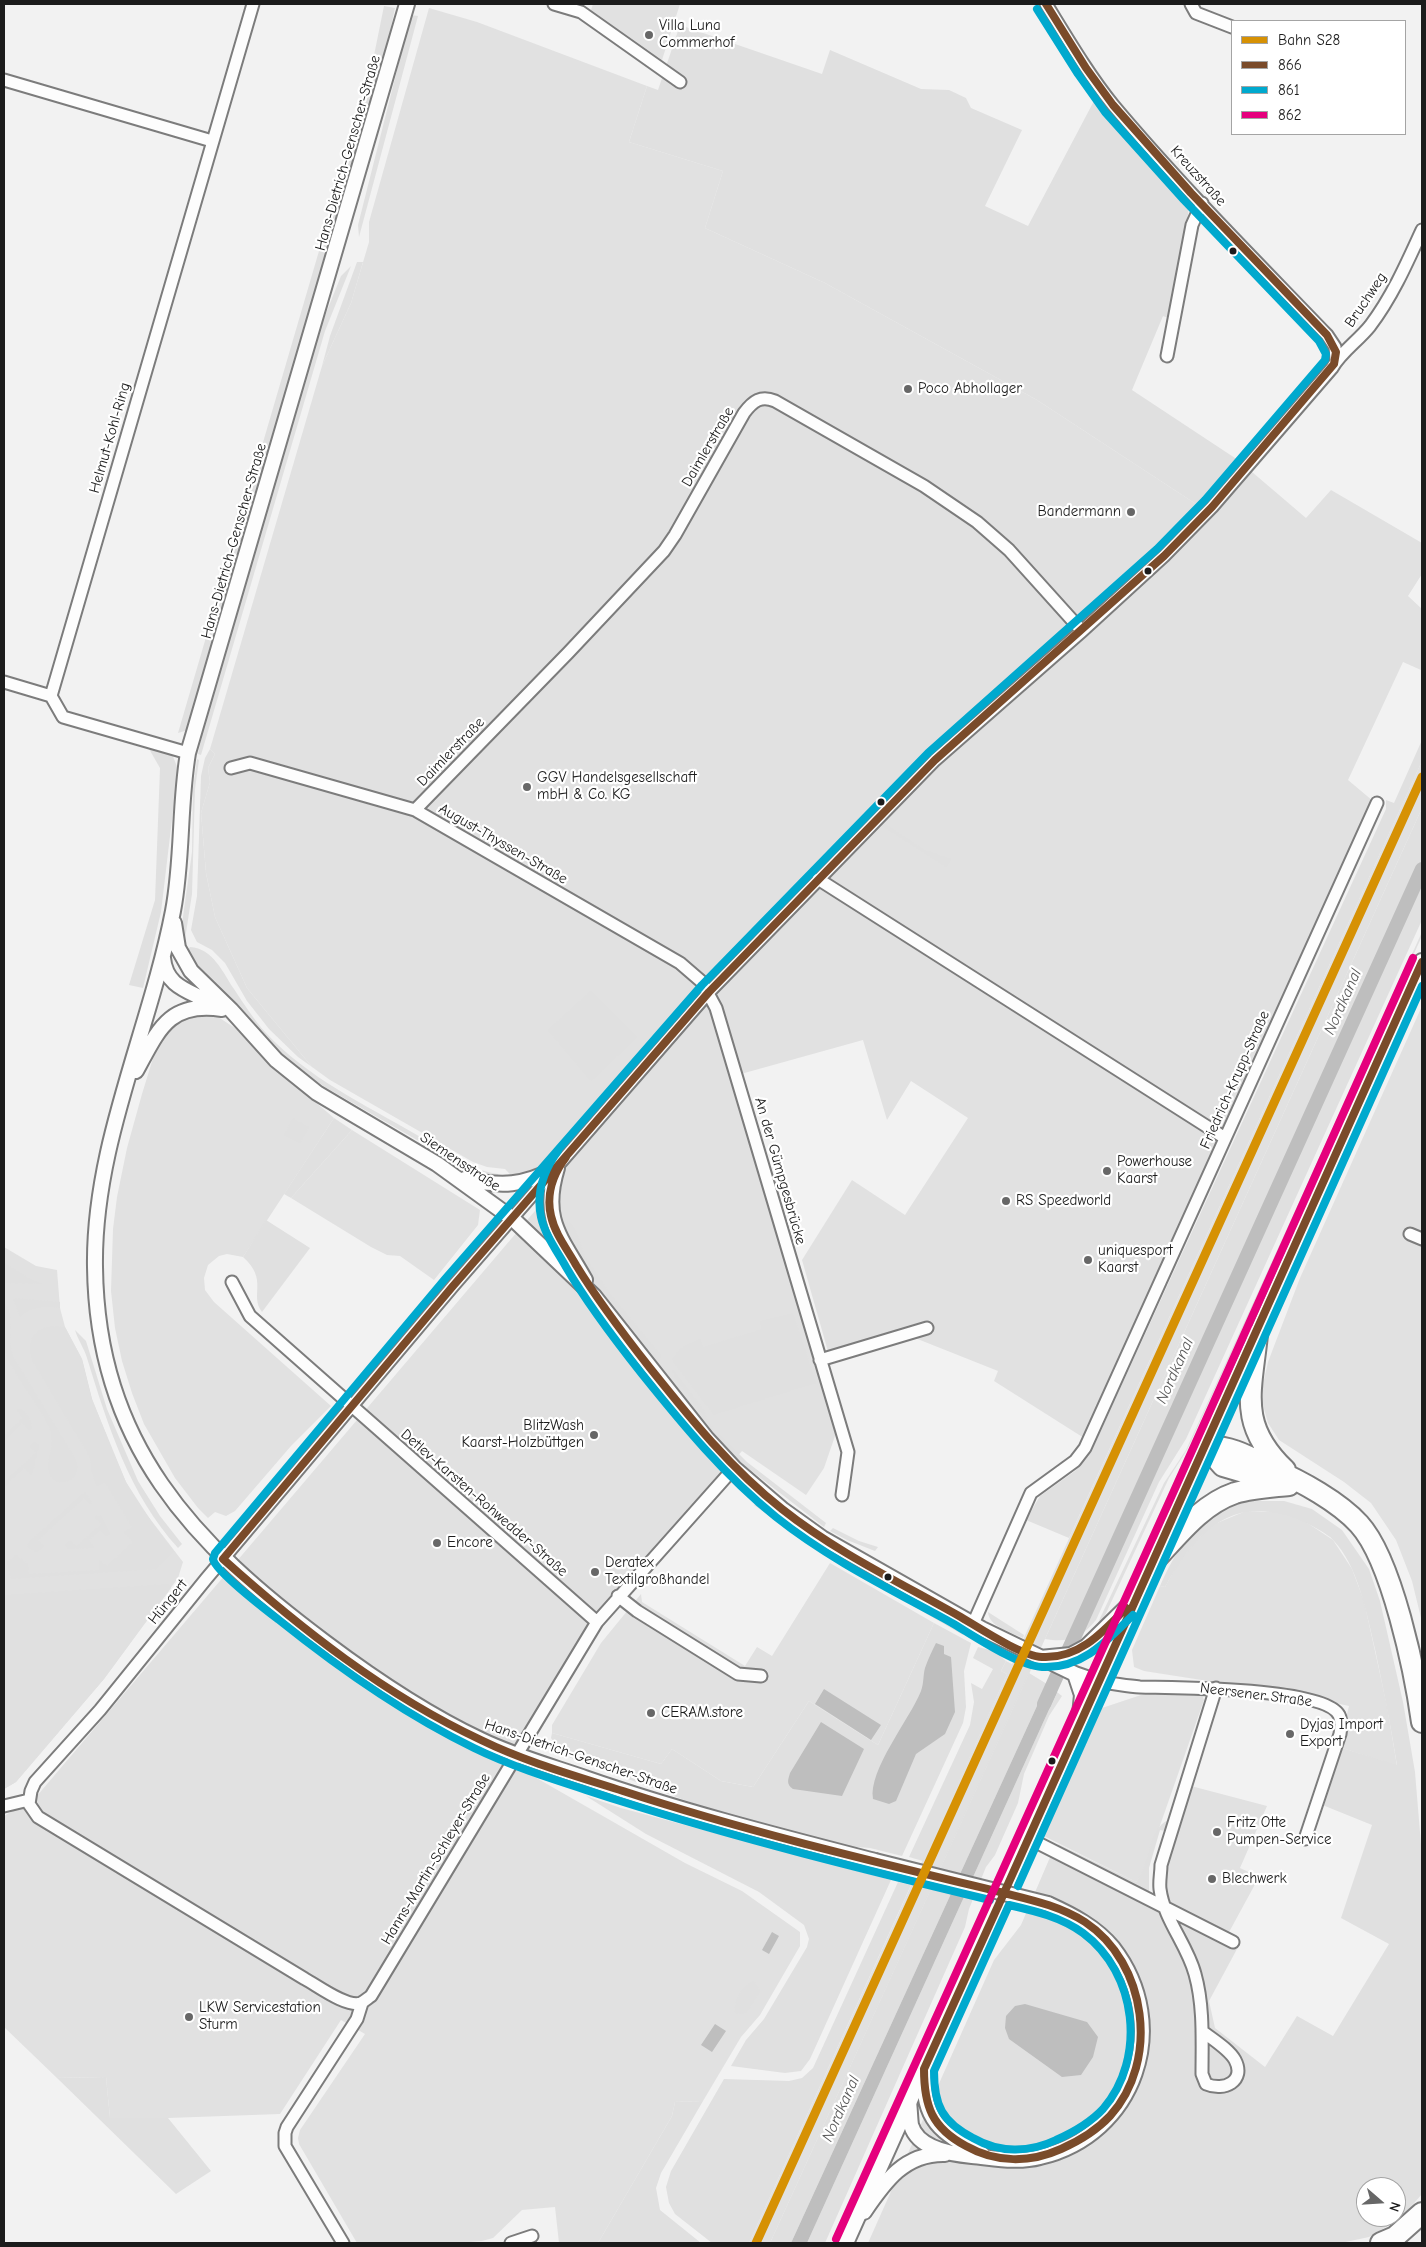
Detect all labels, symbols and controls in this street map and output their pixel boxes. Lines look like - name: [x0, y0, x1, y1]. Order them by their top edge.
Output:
- place label: Villa Luna Commerhof: [659, 17, 735, 52]
- legend: [1231, 20, 1406, 135]
- marker: Villa Luna Commerhof: [643, 29, 655, 41]
- text: Bahn S28: [1278, 31, 1340, 49]
- street label: Hans-Dietrich-Genscher-Straße: [311, 53, 385, 253]
- text: 866: [1278, 56, 1302, 74]
- text: 861: [1278, 81, 1300, 99]
- text: 862: [1278, 106, 1302, 124]
- street label: Kreuzstraße: [1166, 142, 1230, 210]
- unlabelled marker: [1228, 246, 1238, 256]
- street label: Bruchweg: [1341, 269, 1391, 331]
- place label: Poco Abhollager: [918, 380, 1022, 398]
- street label: Helmut-Kohl-Ring: [86, 381, 134, 495]
- marker: Poco Abhollager: [902, 383, 914, 395]
- street label: Daimlerstraße: [678, 404, 738, 490]
- street label: Hans-Dietrich-Genscher-Straße: [197, 441, 271, 641]
- place label: Bandermann: [1038, 503, 1121, 521]
- marker: Bandermann: [1125, 506, 1137, 518]
- unlabelled marker: [1143, 566, 1153, 576]
- street label: Daimlerstraße: [414, 714, 488, 790]
- place label: GGV Handelsgesellschaft mbH & Co. KG: [537, 769, 697, 804]
- marker: GGV Handelsgesellschaft mbH & Co. KG: [521, 781, 533, 793]
- unlabelled marker: [876, 797, 886, 807]
- street label: August-Thyssen-Straße: [435, 800, 571, 888]
- water label: Nordkanal: [1320, 966, 1366, 1038]
- street label: Friedrich-Krupp-Straße: [1196, 1008, 1274, 1152]
- street label: An der Gümpgesbrücke: [750, 1095, 810, 1247]
- street label: Siemensstraße: [416, 1129, 504, 1195]
- place label: Powerhouse Kaarst: [1117, 1153, 1192, 1188]
- marker: Powerhouse Kaarst: [1101, 1165, 1113, 1177]
- place label: RS Speedworld: [1016, 1192, 1111, 1210]
- marker: RS Speedworld: [1000, 1195, 1012, 1207]
- place label: uniquesport Kaarst: [1098, 1242, 1173, 1277]
- marker: uniquesport Kaarst: [1082, 1254, 1094, 1266]
- water label: Nordkanal: [1152, 1335, 1198, 1407]
- place label: BlitzWash Kaarst-Holzbüttgen: [461, 1417, 584, 1452]
- street label: Detlev-Karsten-Rohwedder-Straße: [397, 1426, 571, 1580]
- marker: BlitzWash Kaarst-Holzbüttgen: [588, 1429, 600, 1441]
- place label: Encore: [447, 1534, 493, 1552]
- marker: Encore: [431, 1537, 443, 1549]
- place label: Deratex Textilgroßhandel: [605, 1554, 710, 1589]
- marker: Deratex Textilgroßhandel: [589, 1566, 601, 1578]
- unlabelled marker: [883, 1572, 893, 1582]
- street label: Hüngert: [144, 1576, 192, 1628]
- street label: Neersener Straße: [1199, 1679, 1313, 1711]
- place label: CERAM.store: [661, 1704, 743, 1722]
- marker: CERAM.store: [645, 1707, 657, 1719]
- street label: Hans-Dietrich-Genscher-Straße: [482, 1715, 680, 1799]
- place label: Dyjas Import Export: [1300, 1716, 1383, 1751]
- marker: Dyjas Import Export: [1284, 1728, 1296, 1740]
- unlabelled marker: [1047, 1756, 1057, 1766]
- street label: Hanns-Martin-Schleyer-Straße: [378, 1770, 494, 1948]
- place label: Fritz Otte Pumpen-Service: [1227, 1814, 1331, 1849]
- marker: Fritz Otte Pumpen-Service: [1211, 1826, 1223, 1838]
- place label: Blechwerk: [1222, 1870, 1287, 1888]
- marker: Blechwerk: [1206, 1873, 1218, 1885]
- place label: LKW Servicestation Sturm: [199, 1999, 321, 2034]
- marker: LKW Servicestation Sturm: [183, 2011, 195, 2023]
- water label: Nordkanal: [818, 2073, 864, 2145]
- north arrow: [1356, 2177, 1406, 2227]
- text: N: [1385, 2200, 1404, 2214]

